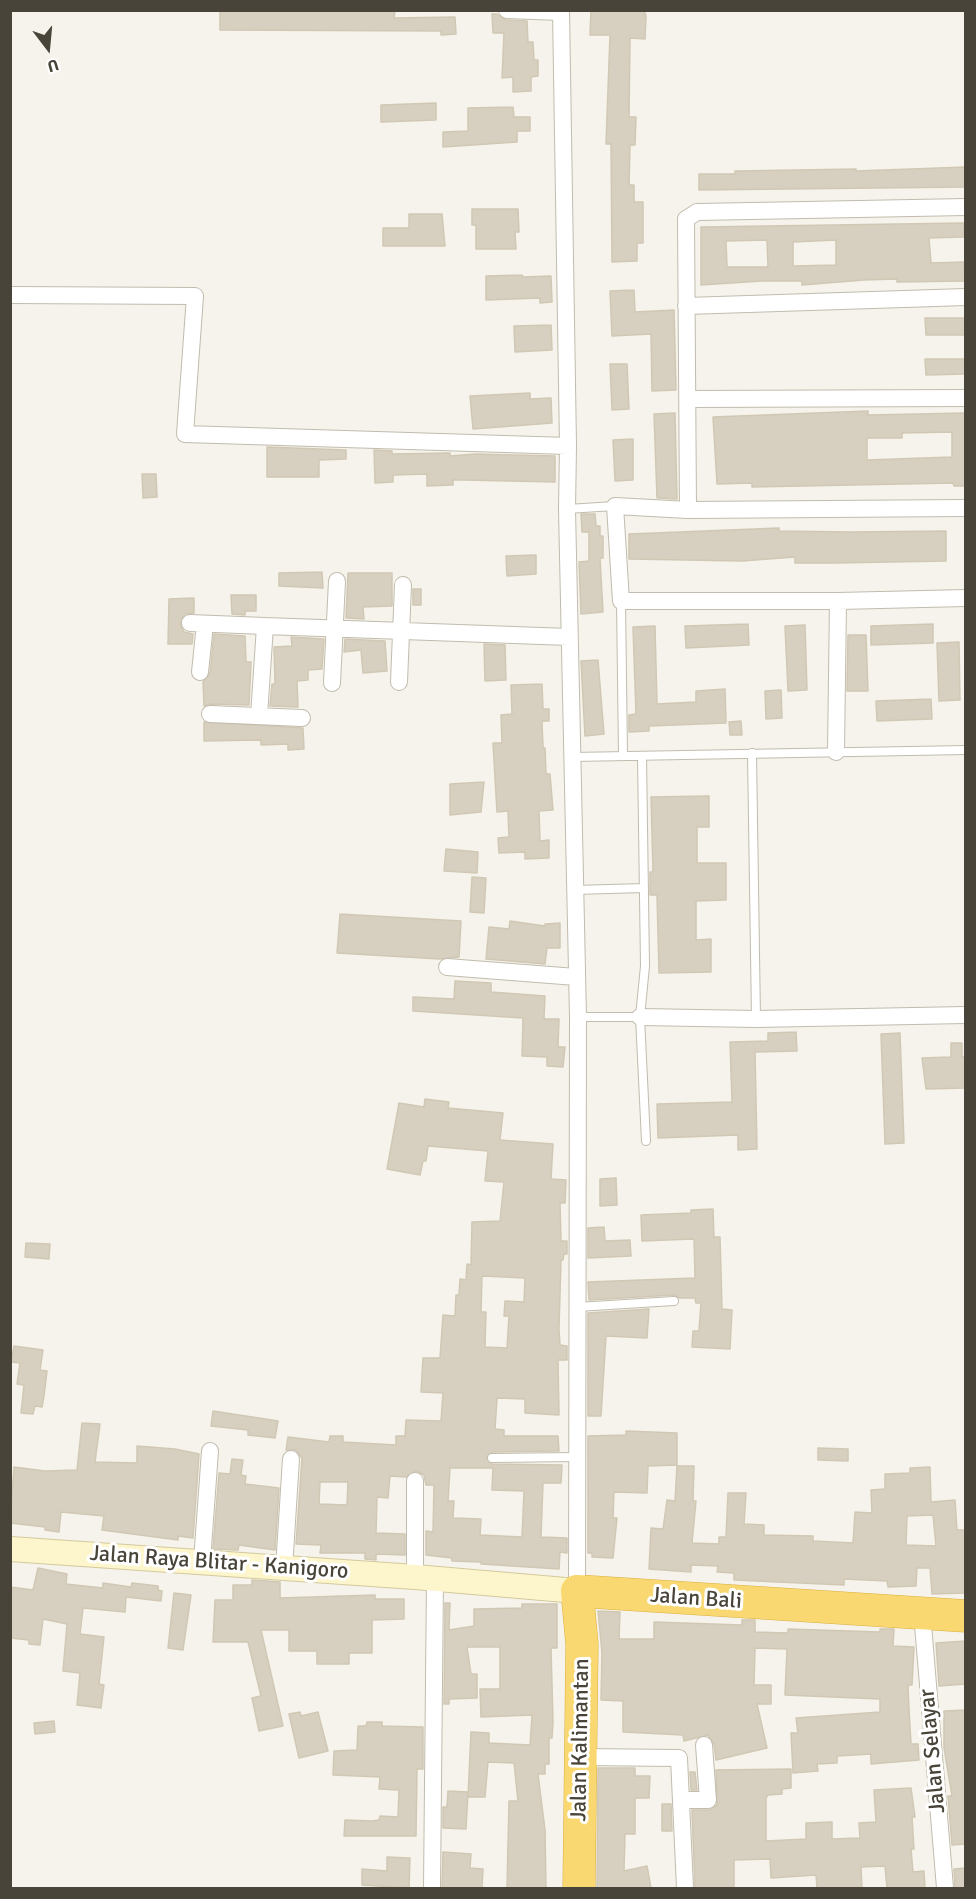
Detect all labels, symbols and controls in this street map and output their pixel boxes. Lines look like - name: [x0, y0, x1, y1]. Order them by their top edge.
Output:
- north arrow: [18, 18, 78, 78]
- text: U: [45, 54, 61, 76]
- street label: Jalan Raya Blitar - Kanigoro: [89, 1541, 349, 1585]
- street label: Jalan Bali: [649, 1583, 743, 1615]
- street label: Jalan Kalimantan: [566, 1658, 596, 1822]
- street label: Jalan Selayar: [914, 1688, 952, 1814]

